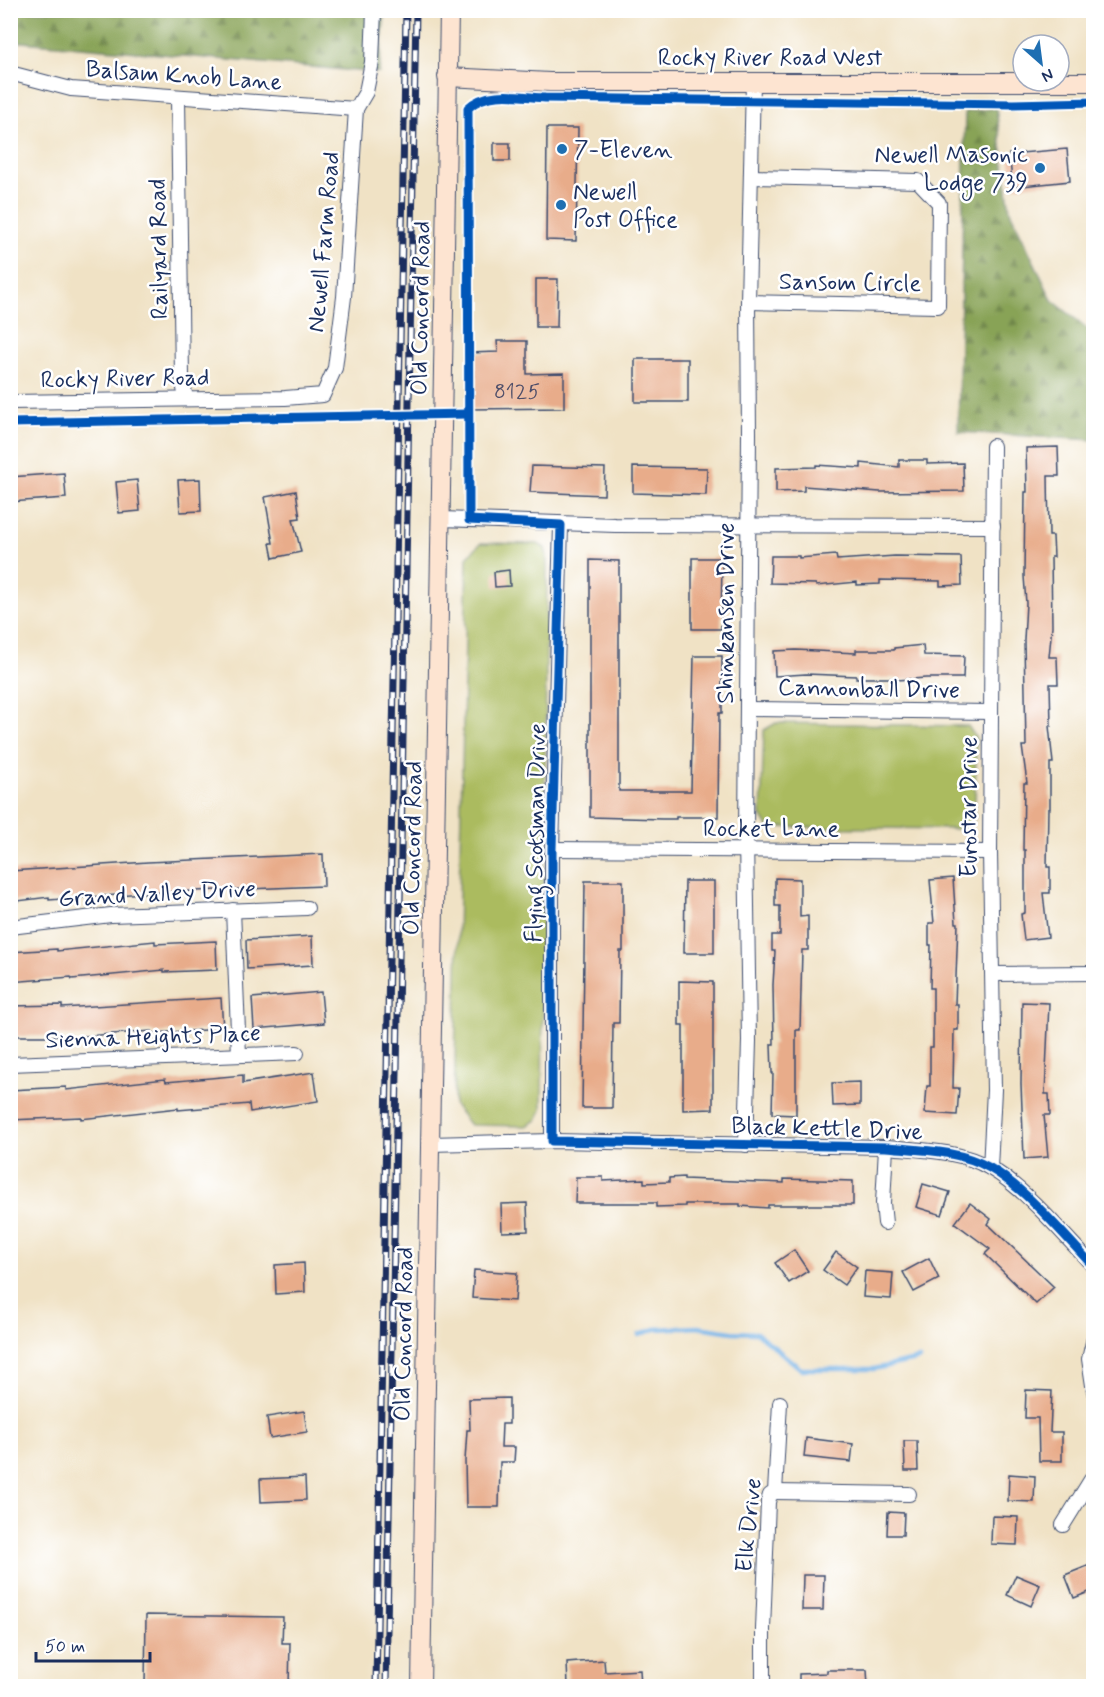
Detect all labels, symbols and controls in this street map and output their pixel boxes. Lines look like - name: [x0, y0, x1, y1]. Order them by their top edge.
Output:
- north arrow: [1011, 33, 1071, 93]
- street label: Rocky River Road West: [658, 43, 883, 74]
- street label: Balsam Knob Lane: [85, 54, 283, 99]
- text: N: [1038, 63, 1057, 87]
- place label: 7-Eleven: [574, 135, 673, 166]
- place label: Newell Masonic Lodge 739: [875, 140, 1028, 201]
- marker: 7-Eleven: [555, 142, 569, 156]
- street label: Newell Farm Road: [301, 150, 348, 334]
- marker: Newell Masonic Lodge 739: [1033, 161, 1047, 175]
- place label: Newell Post Office: [573, 177, 678, 236]
- street label: Railyard Road: [143, 178, 176, 320]
- marker: Newell Post Office: [554, 198, 568, 212]
- street label: Old Concord Road: [404, 221, 439, 396]
- street label: Sansom Circle: [779, 267, 922, 300]
- street label: Rocky River Road: [40, 363, 210, 396]
- house number: 8125: [494, 378, 540, 406]
- street label: Shinkansen Drive: [711, 522, 742, 704]
- street label: Cannonball Drive: [778, 672, 960, 707]
- street label: Flying Scotsman Drive: [519, 723, 557, 943]
- street label: Eurostar Drive: [954, 737, 985, 877]
- street label: Old Concord Road: [396, 761, 431, 936]
- street label: Rocket Lane: [703, 814, 839, 845]
- street label: Grand Valley Drive: [57, 874, 257, 915]
- street label: Sienna Heights Place: [45, 1018, 261, 1057]
- street label: Black Kettle Drive: [731, 1111, 923, 1148]
- street label: Old Concord Road: [387, 1247, 422, 1422]
- street label: Elk Drive: [729, 1476, 770, 1574]
- scale bar: [36, 1625, 150, 1663]
- text: 50 m: [45, 1635, 85, 1659]

